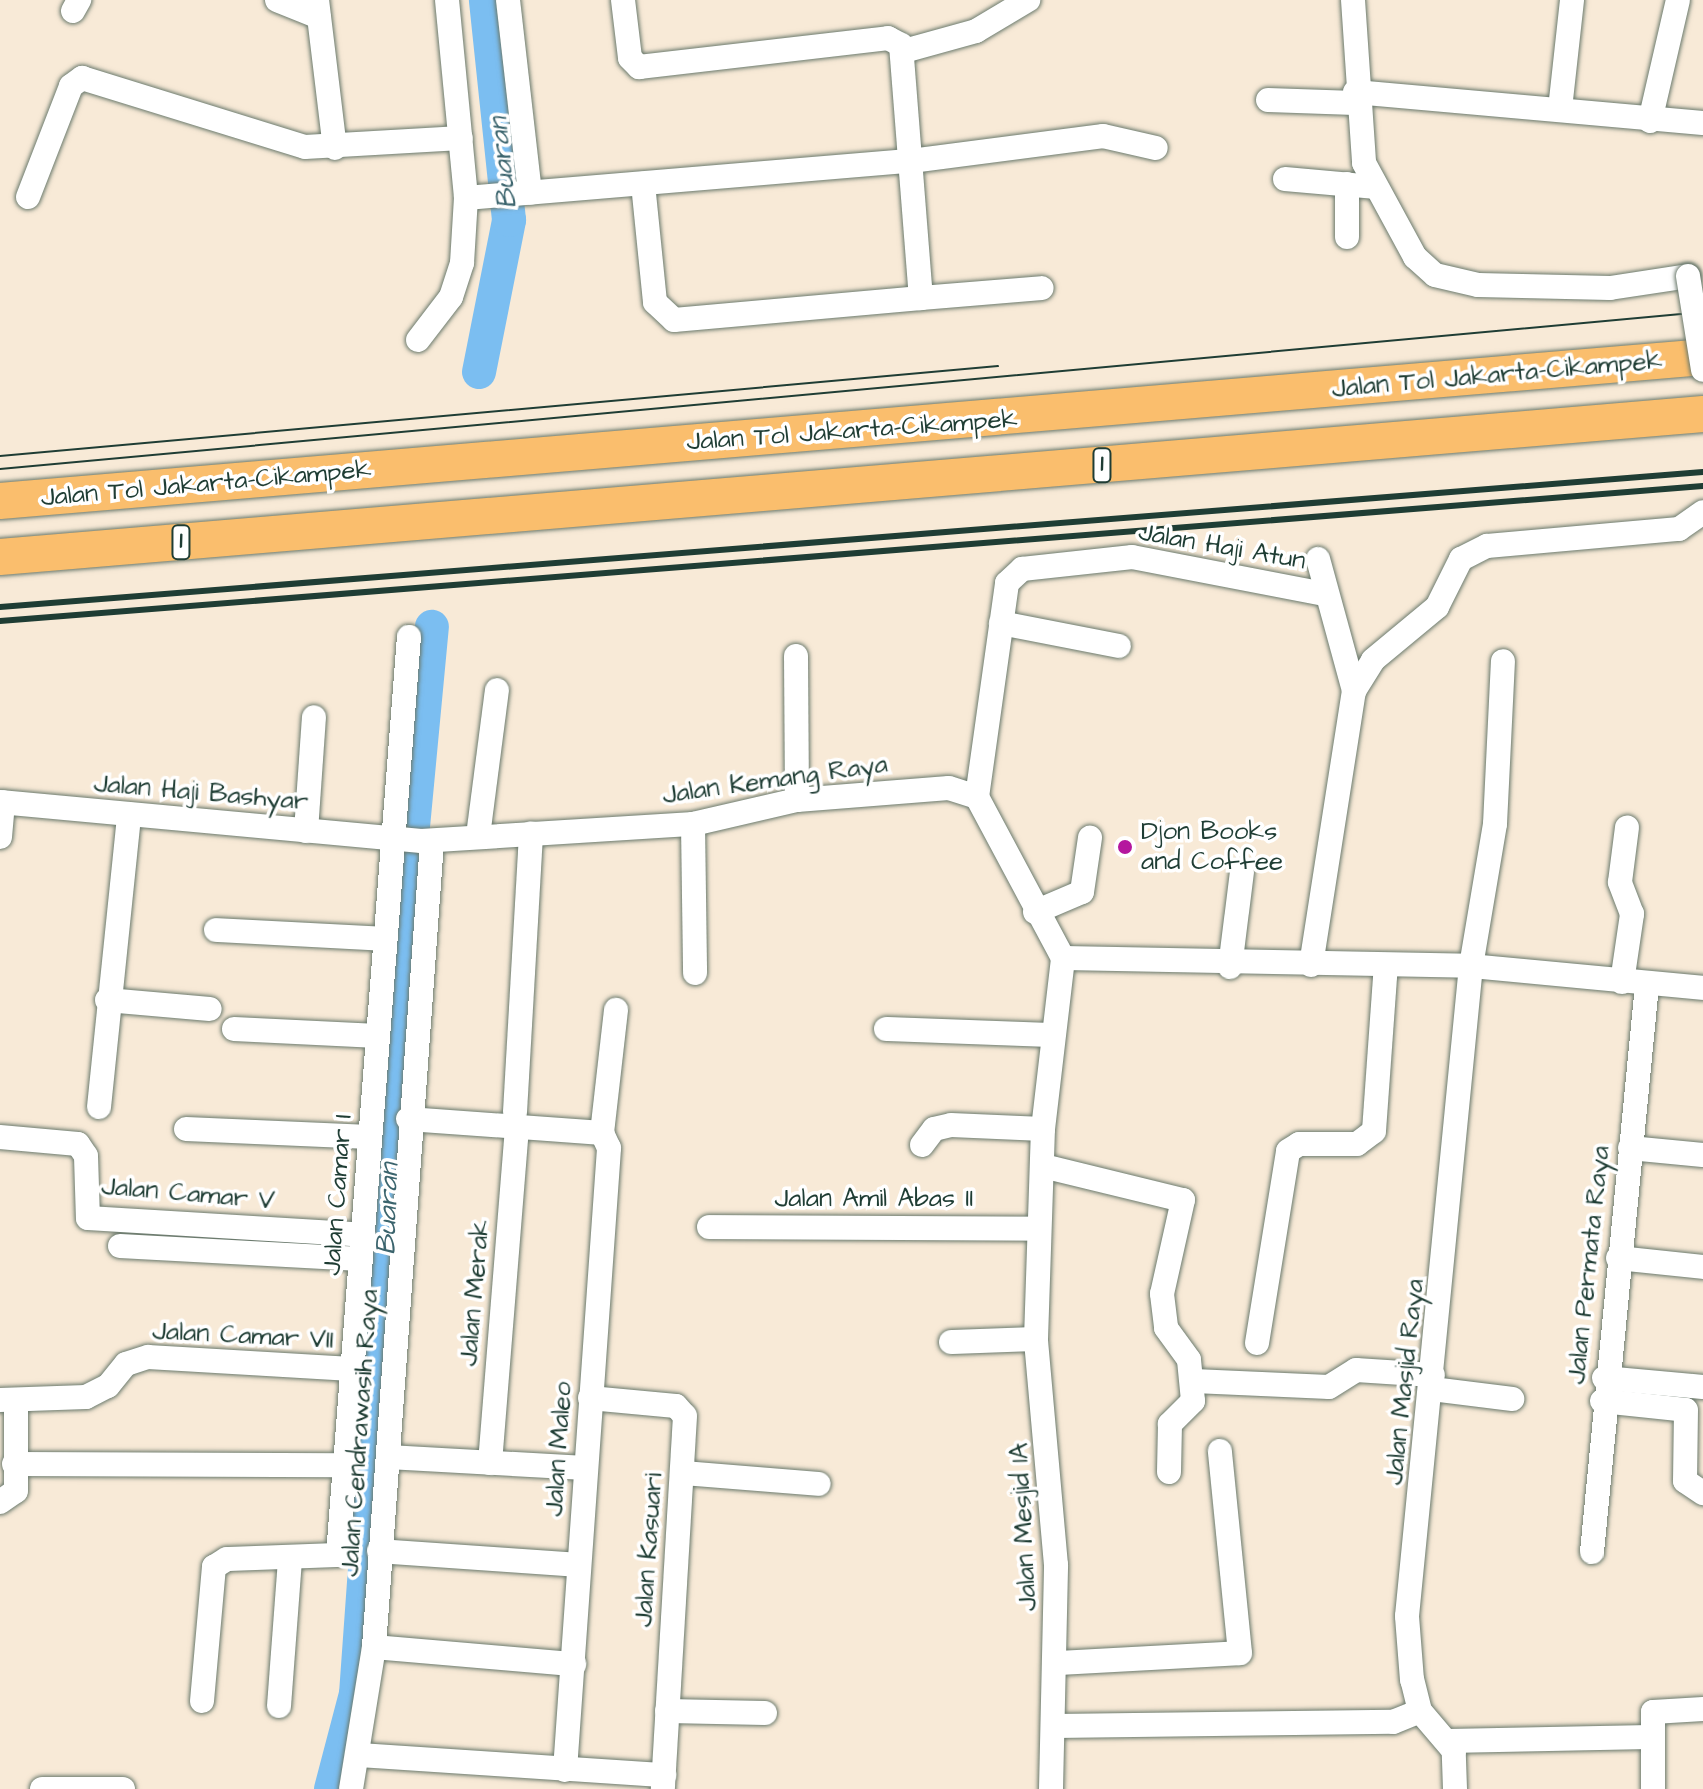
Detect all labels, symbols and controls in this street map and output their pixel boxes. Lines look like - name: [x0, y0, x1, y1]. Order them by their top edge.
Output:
- water label: Buaran: [481, 115, 525, 211]
- street label: Jalan Tol Jakarta–Cikampek: [1330, 345, 1664, 405]
- street label: Jalan Tol Jakarta–Cikampek: [685, 404, 1019, 458]
- road number: 1: [1092, 445, 1112, 485]
- street label: Jalan Tol Jakarta–Cikampek: [39, 454, 373, 514]
- street label: Jalan Haji Atun: [1136, 517, 1308, 577]
- road number: 1: [171, 522, 191, 562]
- street label: Jalan Kemang Raya: [660, 749, 890, 811]
- street label: Jalan Haji Bashyar: [92, 768, 310, 818]
- place label: Djon Books and Coffee: [1141, 816, 1283, 878]
- marker: Djon Books and Coffee: [1116, 838, 1134, 856]
- street label: Jalan Camar I: [317, 1113, 359, 1277]
- street label: Jalan Permata Raya: [1561, 1144, 1617, 1386]
- water label: Buaran: [370, 1162, 406, 1256]
- street label: Jalan Camar V: [100, 1171, 276, 1217]
- street label: Jalan Amil Abas II: [775, 1183, 973, 1215]
- street label: Jalan Merak: [453, 1219, 497, 1367]
- street label: Jalan Masjid Raya: [1379, 1277, 1431, 1487]
- street label: Jalan Cendrawasih Raya: [334, 1288, 386, 1578]
- street label: Jalan Camar VII: [151, 1316, 335, 1356]
- street label: Jalan Maleo: [539, 1380, 579, 1518]
- street label: Jalan Mesjid 1A: [1004, 1442, 1044, 1612]
- street label: Jalan Kasuari: [628, 1472, 670, 1628]

